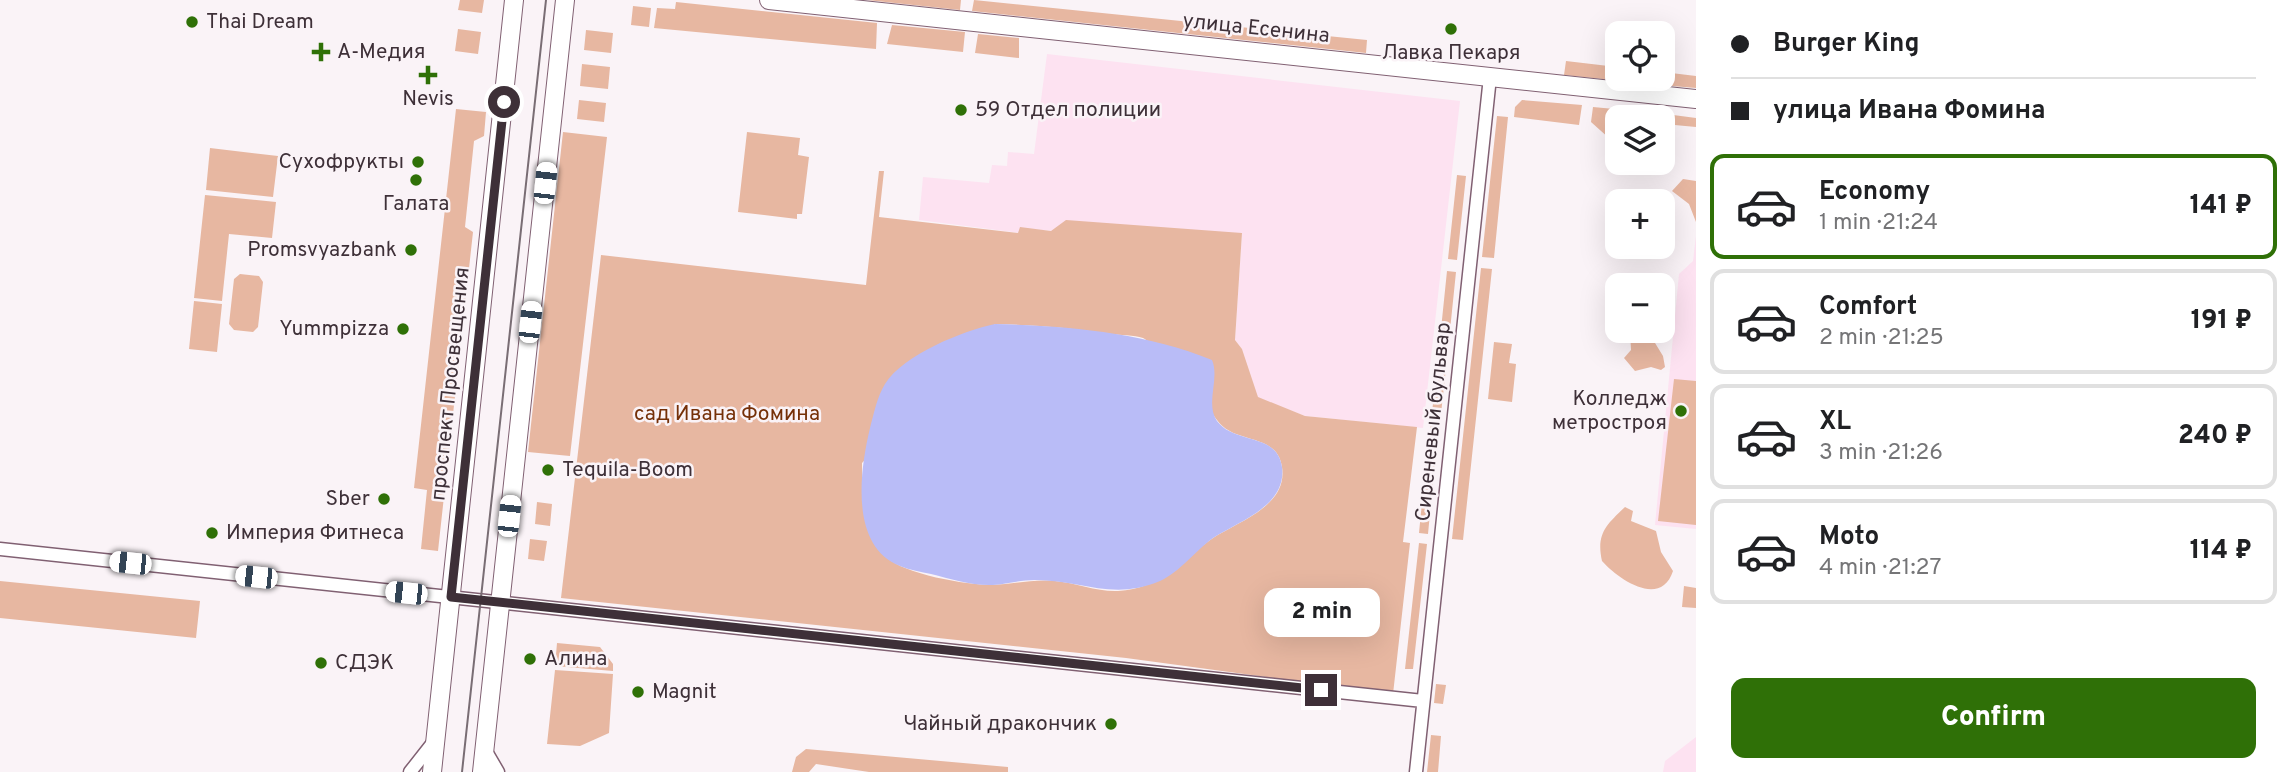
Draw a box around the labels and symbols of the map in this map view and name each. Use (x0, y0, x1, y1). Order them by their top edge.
street label: улица Есенина (1181, 8, 1331, 50)
place label: Thai Dream (206, 9, 314, 36)
marker: Thai Dream (184, 14, 200, 30)
marker: Лавка Пекаря (1443, 21, 1459, 37)
place label: А-Медия (337, 39, 425, 66)
place label: Лавка Пекаря (1381, 40, 1521, 67)
marker: А-Медия (311, 42, 331, 62)
marker: Nevis (420, 67, 436, 83)
place label: Nevis (402, 86, 454, 113)
route start (488, 86, 520, 118)
place label: 59 Отдел полиции (975, 97, 1161, 124)
marker: 59 Отдел полиции (953, 102, 969, 118)
place label: Сухофрукты (278, 149, 404, 176)
marker: Сухофрукты (410, 154, 426, 170)
car (533, 161, 558, 205)
marker: Галата (408, 172, 424, 188)
place label: Галата (383, 191, 449, 218)
place label: Promsvyazbank (247, 237, 397, 264)
marker: Promsvyazbank (403, 242, 419, 258)
street label: проспект Просвещения (425, 266, 477, 502)
car (518, 300, 543, 344)
place label: Yummpizza (279, 316, 389, 343)
marker: Yummpizza (395, 321, 411, 337)
street label: Сиреневый бульвар (1410, 321, 1458, 523)
place label: Колледж метростроя (1552, 386, 1667, 437)
park label: сад Ивана Фомина (634, 401, 820, 428)
marker: Колледж метростроя (1673, 403, 1689, 419)
place label: Tequila-Boom (562, 457, 693, 484)
marker: Tequila-Boom (540, 462, 556, 478)
place label: Sber (326, 486, 370, 513)
marker: Sber (376, 491, 392, 507)
car (497, 494, 522, 538)
place label: Империя Фитнеса (226, 520, 404, 547)
marker: Империя Фитнеса (204, 525, 220, 541)
car (109, 550, 152, 576)
car (235, 564, 278, 590)
car (385, 580, 428, 606)
callout: 2 min (1263, 588, 1379, 638)
place label: Алина (544, 646, 607, 673)
place label: СДЭК (335, 650, 394, 677)
marker: Алина (522, 651, 538, 667)
marker: СДЭК (313, 655, 329, 671)
route end (1305, 674, 1337, 706)
place label: Magnit (652, 679, 717, 706)
marker: Magnit (630, 684, 646, 700)
place label: Чайный дракончик (903, 711, 1097, 738)
marker: Чайный дракончик (1103, 716, 1119, 732)

